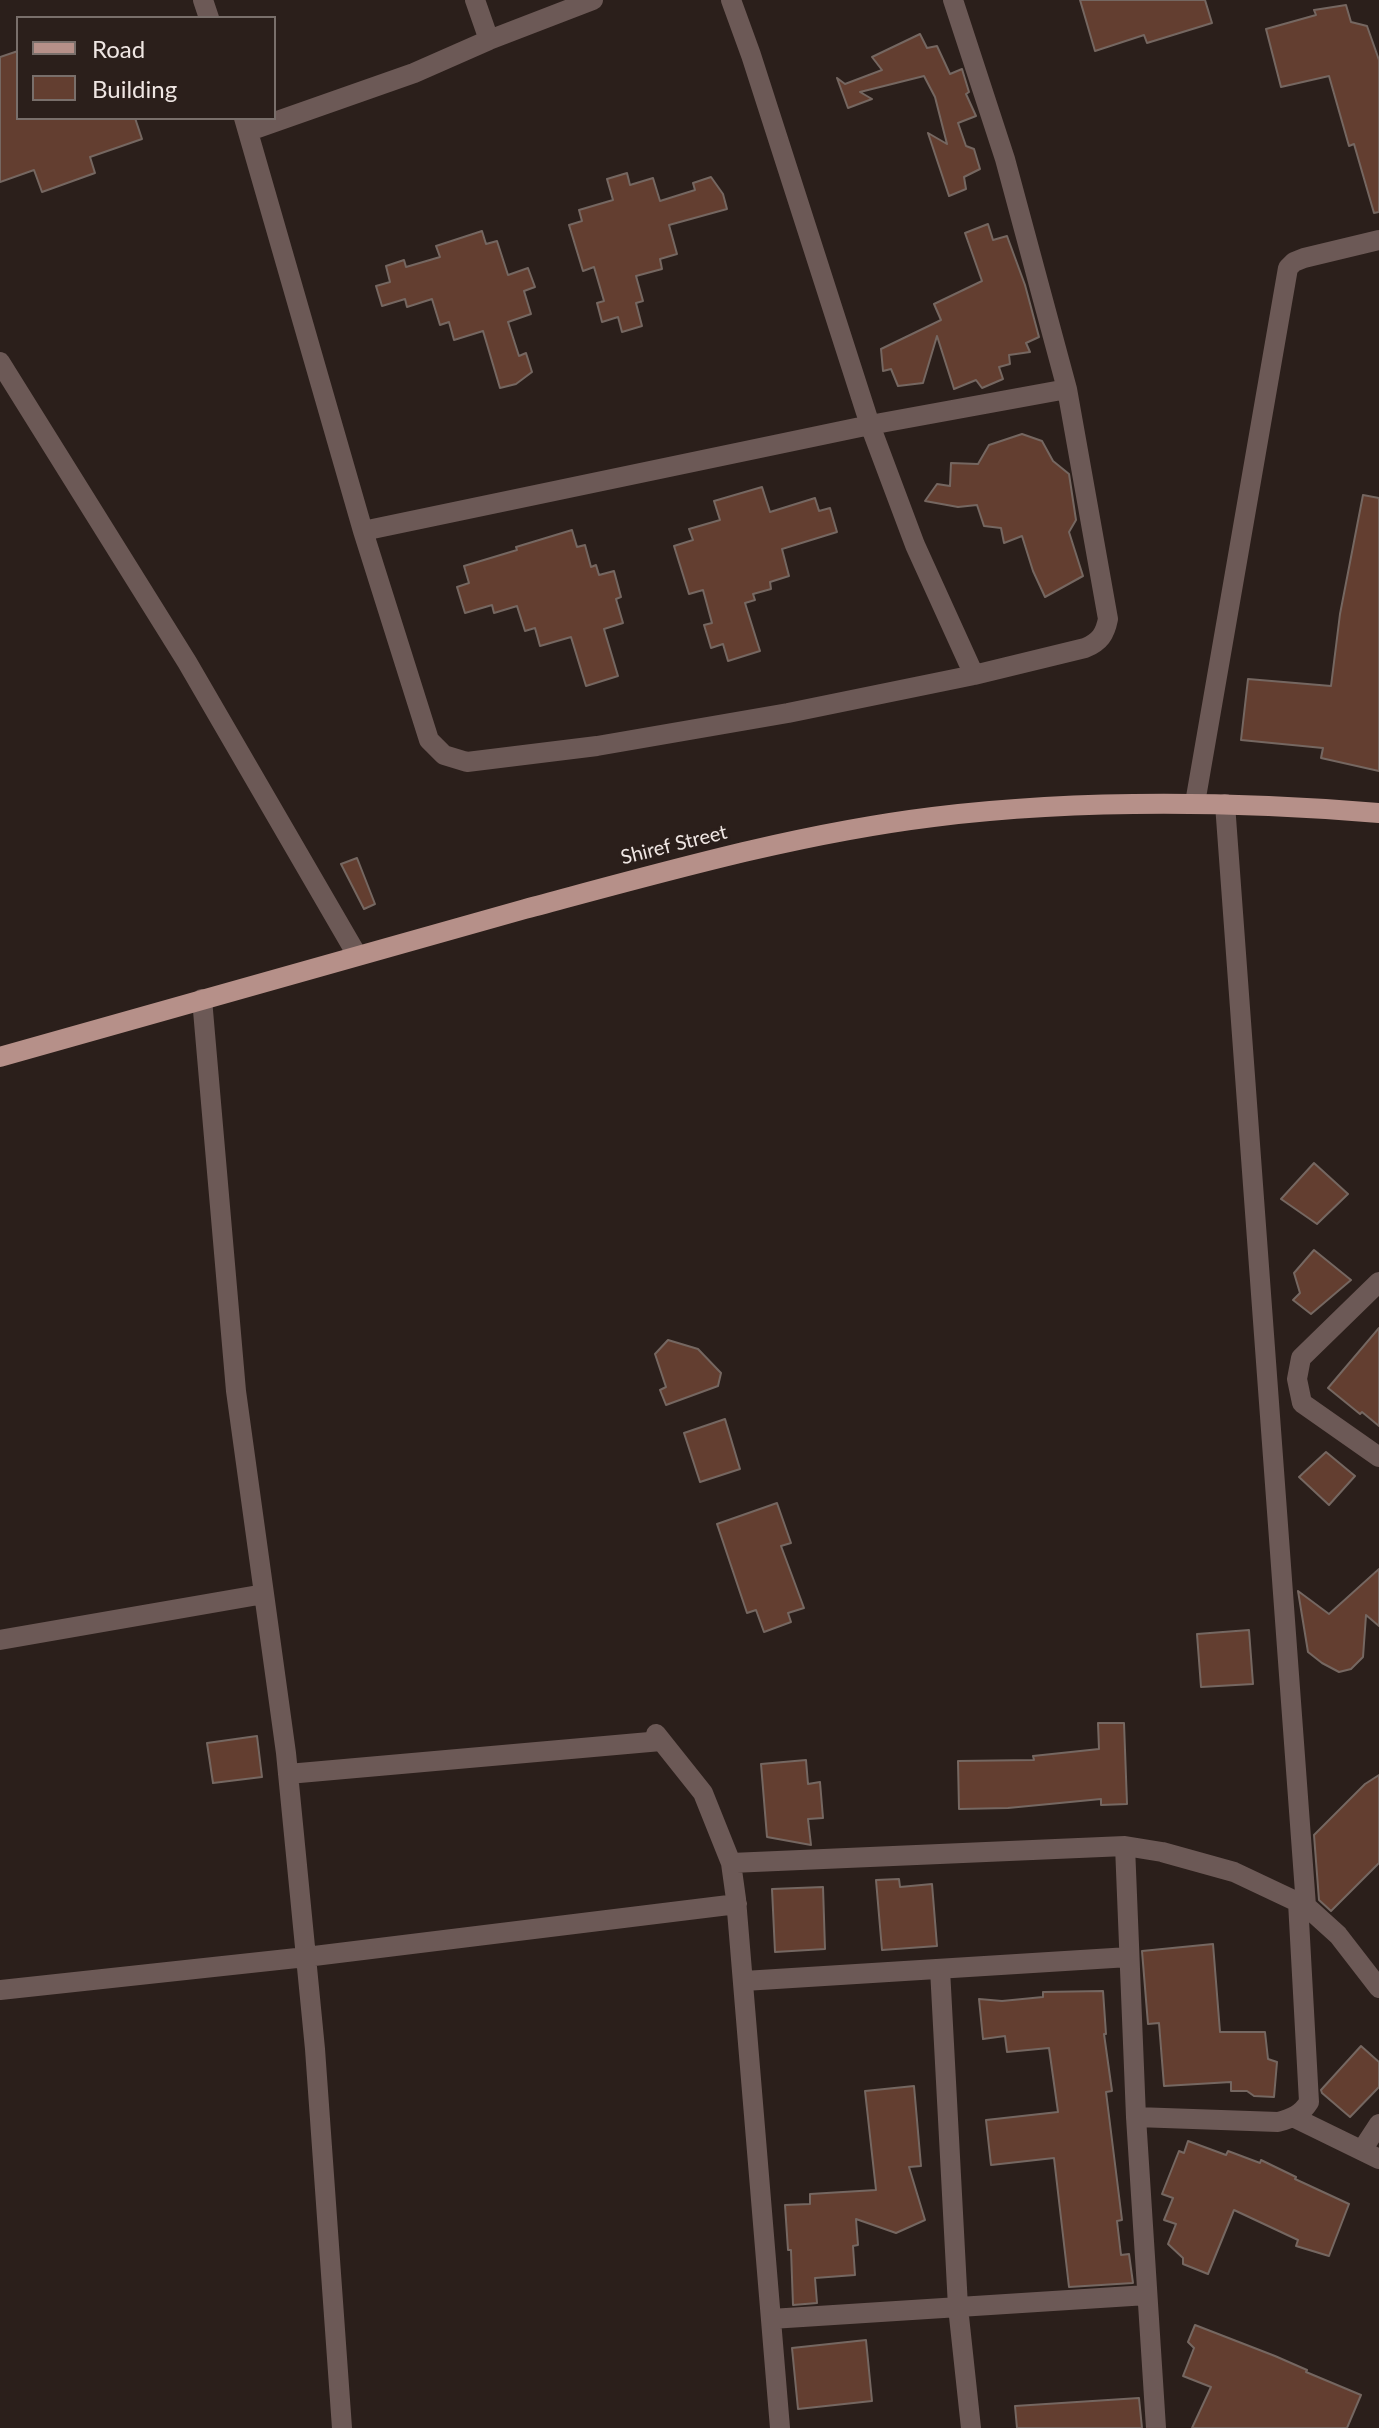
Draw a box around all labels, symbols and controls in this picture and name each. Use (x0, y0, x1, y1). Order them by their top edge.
legend (16, 16, 276, 120)
text: Road (92, 34, 145, 63)
text: Building (92, 74, 177, 103)
street label: Shiref Street (618, 820, 730, 870)

